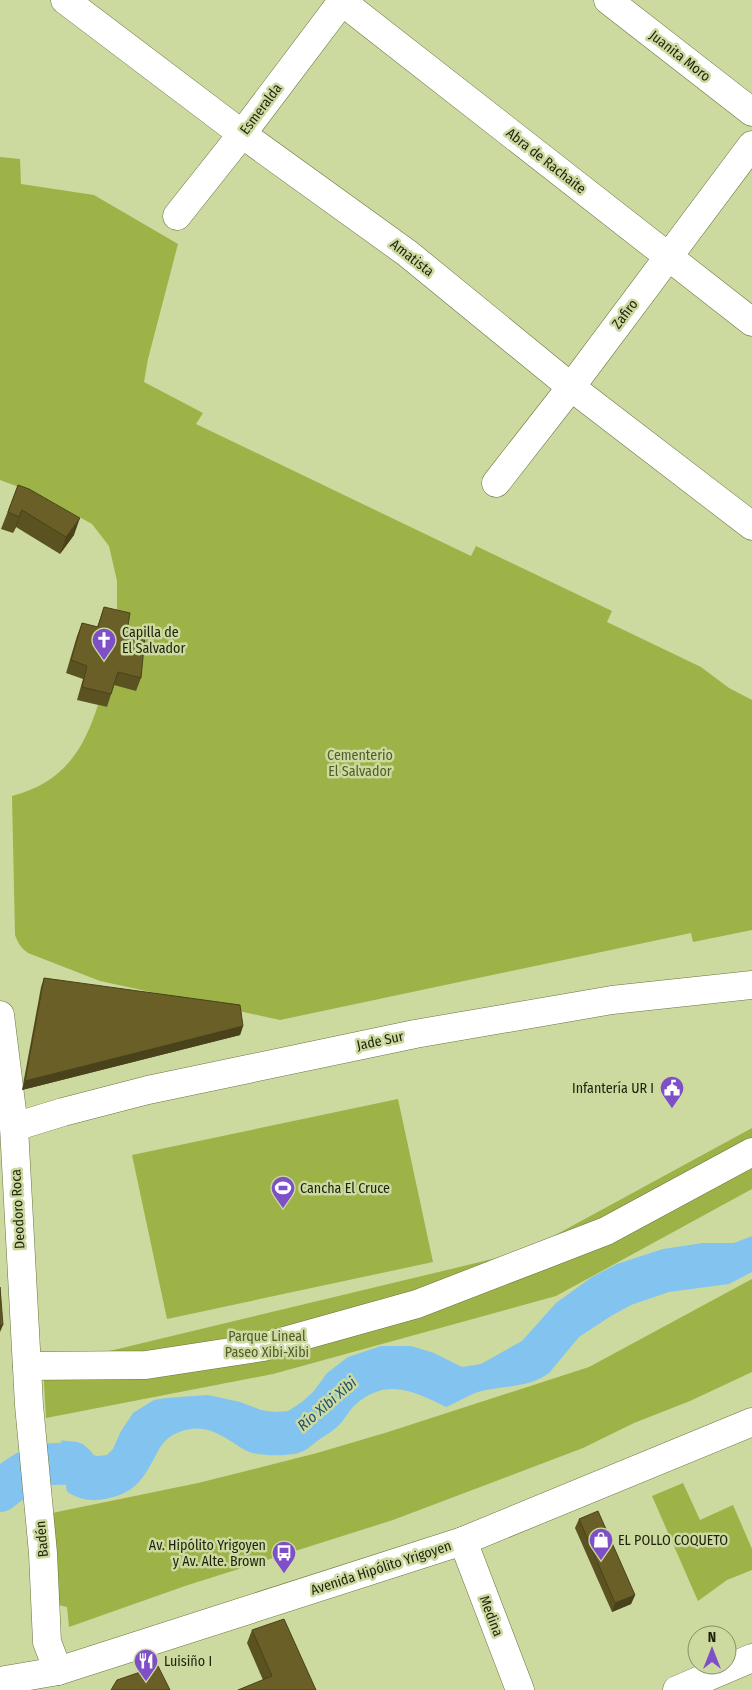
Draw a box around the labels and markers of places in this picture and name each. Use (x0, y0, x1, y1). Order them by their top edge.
place label: Capilla de El Salvador (122, 624, 185, 657)
church icon: Capilla de El Salvador (91, 627, 117, 661)
public building icon: Infantería UR I (659, 1075, 685, 1109)
place label: Infantería UR I (572, 1080, 654, 1097)
sports icon: Cancha El Cruce (270, 1175, 296, 1209)
place label: Cancha El Cruce (300, 1180, 390, 1197)
shop icon: EL POLLO COQUETO (588, 1527, 614, 1561)
place label: EL POLLO COQUETO (618, 1532, 728, 1549)
place label: Av. Hipólito Yrigoyen y Av. Alte. Brown (149, 1537, 266, 1570)
bus stop icon: Av. Hipólito Yrigoyen y Av. Alte. Brown (271, 1540, 297, 1574)
restaurant icon: Luisiño I (133, 1648, 159, 1682)
place label: Luisiño I (164, 1653, 212, 1670)

